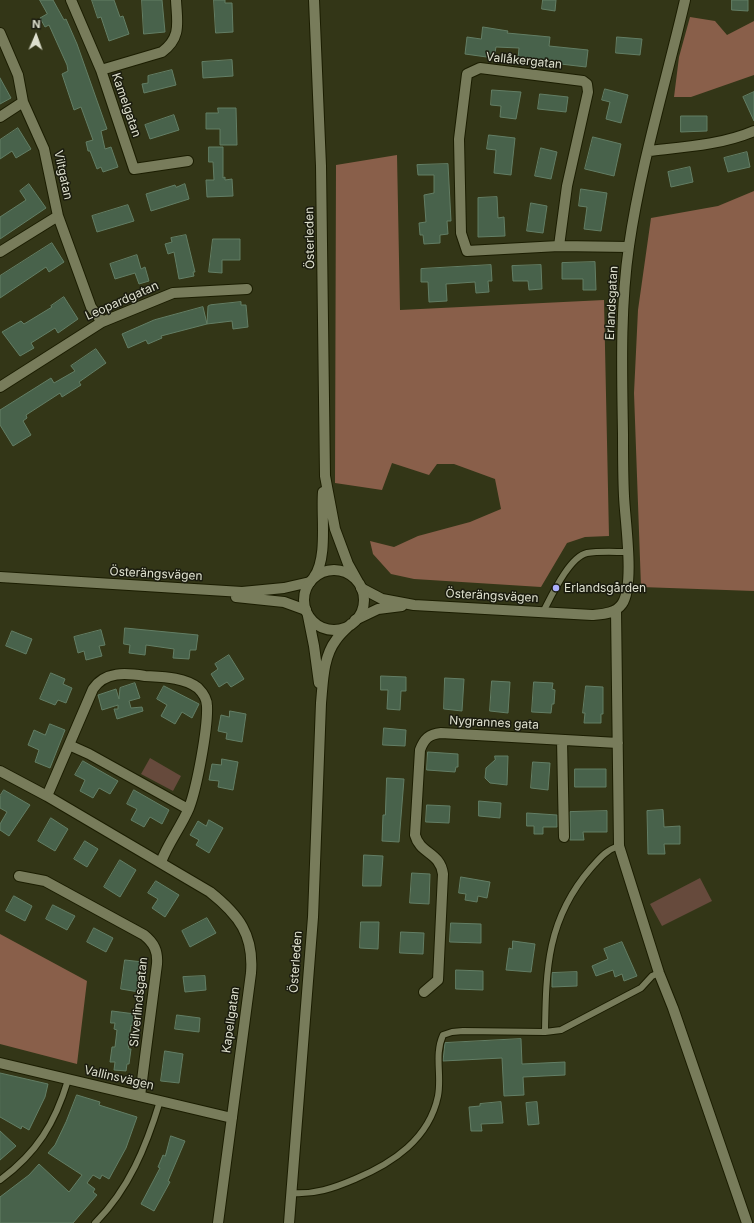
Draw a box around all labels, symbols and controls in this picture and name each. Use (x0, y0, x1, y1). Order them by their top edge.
north arrow (16, 16, 56, 56)
text: N (32, 17, 41, 31)
street label: Vallåkergatan (485, 50, 563, 72)
street label: Kamelgatan (108, 71, 144, 139)
street label: Viltgatan (51, 149, 75, 201)
street label: Österleden (302, 207, 318, 269)
street label: Erlandsgatan (603, 266, 621, 340)
street label: Leopardgatan (83, 278, 161, 324)
street label: Österängsvägen (109, 564, 203, 584)
place label: Erlandsgården (564, 581, 646, 595)
marker: Erlandsgården (551, 583, 561, 593)
street label: Österängsvägen (445, 586, 539, 606)
street label: Nygrannes gata (449, 713, 539, 733)
street label: Österleden (287, 930, 305, 994)
street label: Silverlindsgatan (127, 956, 151, 1048)
street label: Kapellgatan (219, 986, 243, 1054)
street label: Vallinsvägen (83, 1063, 155, 1093)

